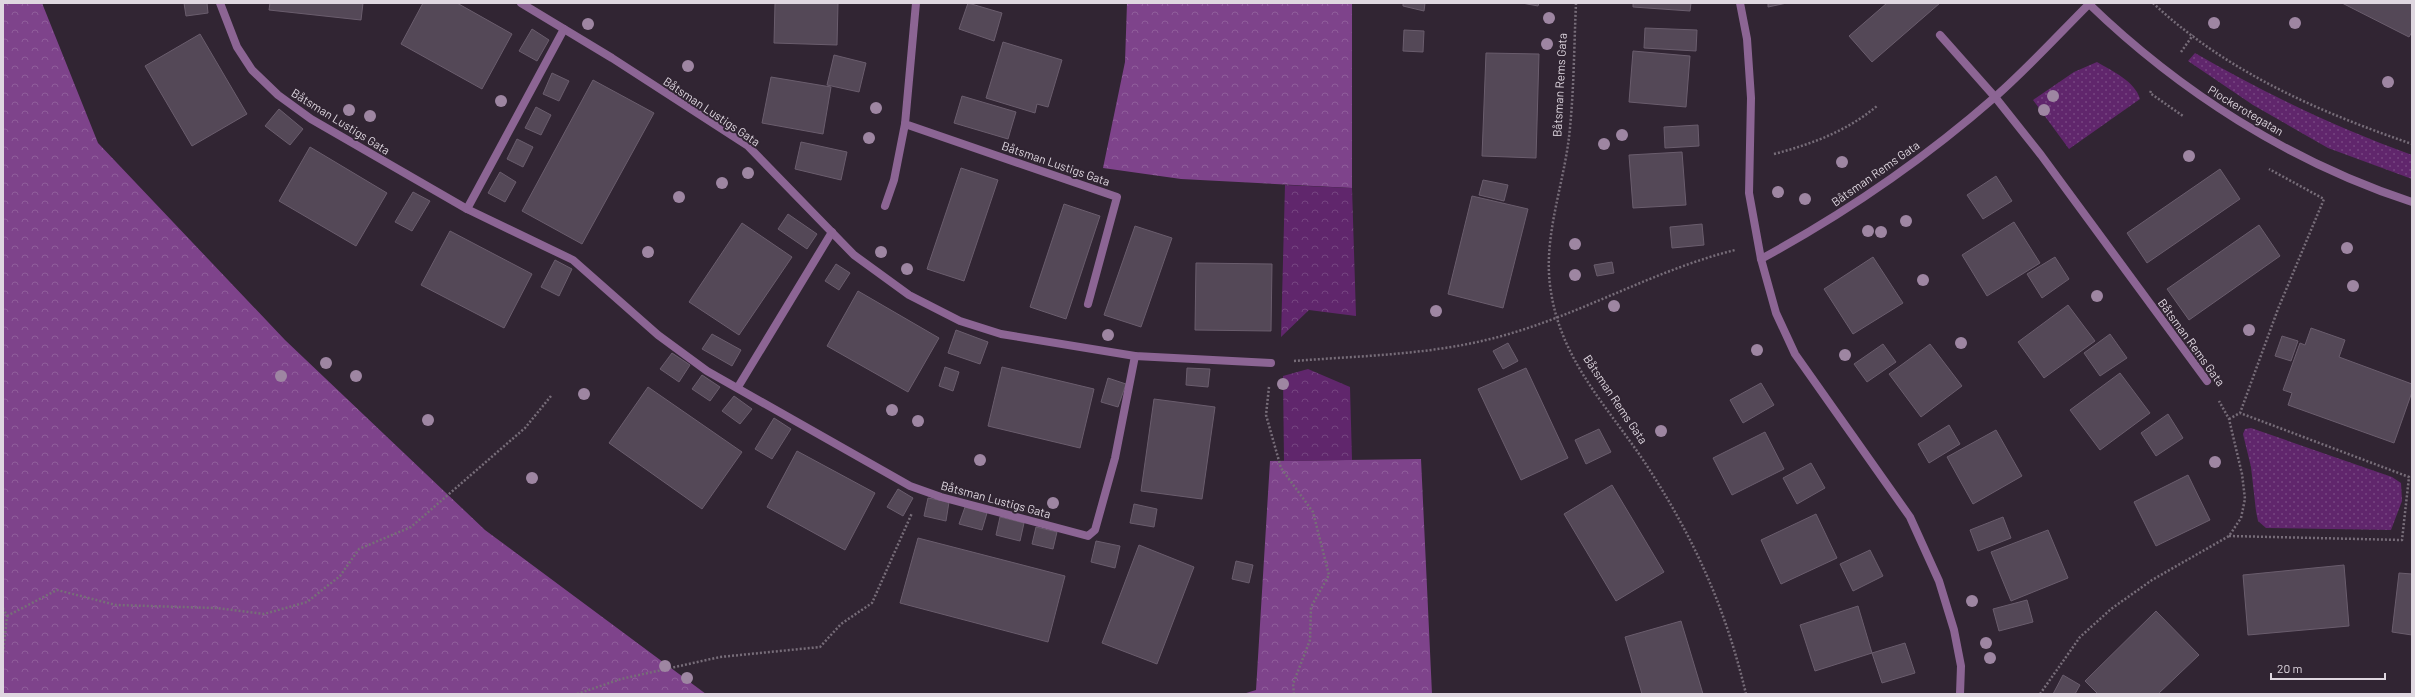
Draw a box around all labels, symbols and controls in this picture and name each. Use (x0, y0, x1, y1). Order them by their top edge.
street label: Båtsman Rems Gata (1549, 33, 1569, 137)
street label: Båtsman Lustigs Gata (661, 73, 763, 149)
street label: Plockerotegatan (2206, 82, 2286, 138)
street label: Båtsman Lustigs Gata (289, 85, 393, 157)
street label: Båtsman Rems Gata (1828, 137, 1922, 209)
street label: Båtsman Lustigs Gata (1000, 138, 1112, 188)
street label: Båtsman Rems Gata (2156, 296, 2228, 388)
street label: Båtsman Rems Gata (1581, 352, 1651, 446)
street label: Båtsman Lustigs Gata (939, 478, 1053, 520)
scale bar (2271, 655, 2385, 681)
text: 20 m (2277, 661, 2303, 675)

